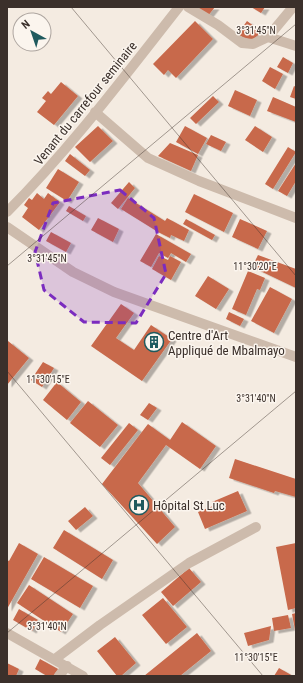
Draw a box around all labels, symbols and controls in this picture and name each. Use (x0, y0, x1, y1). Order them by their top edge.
north arrow (12, 12, 52, 52)
text: N (19, 17, 33, 32)
text: 3°31'45"N (236, 25, 276, 36)
street label: Venant du carrefour seminaire (31, 38, 140, 168)
text: 3°31'45"N (27, 253, 67, 264)
text: 11°30'20"E (233, 261, 277, 272)
place label: Centre d'Art Appliqué de Mbalmayo (168, 328, 285, 358)
building icon: Centre d'Art Appliqué de Mbalmayo (143, 331, 165, 353)
text: 11°30'15"E (26, 374, 70, 385)
text: 3°31'40"N (236, 393, 276, 404)
hospital icon: Hôpital St Luc (128, 494, 150, 516)
place label: Hôpital St Luc (153, 498, 225, 513)
text: 3°31'40"N (27, 621, 67, 632)
text: 11°30'15"E (234, 652, 278, 663)

